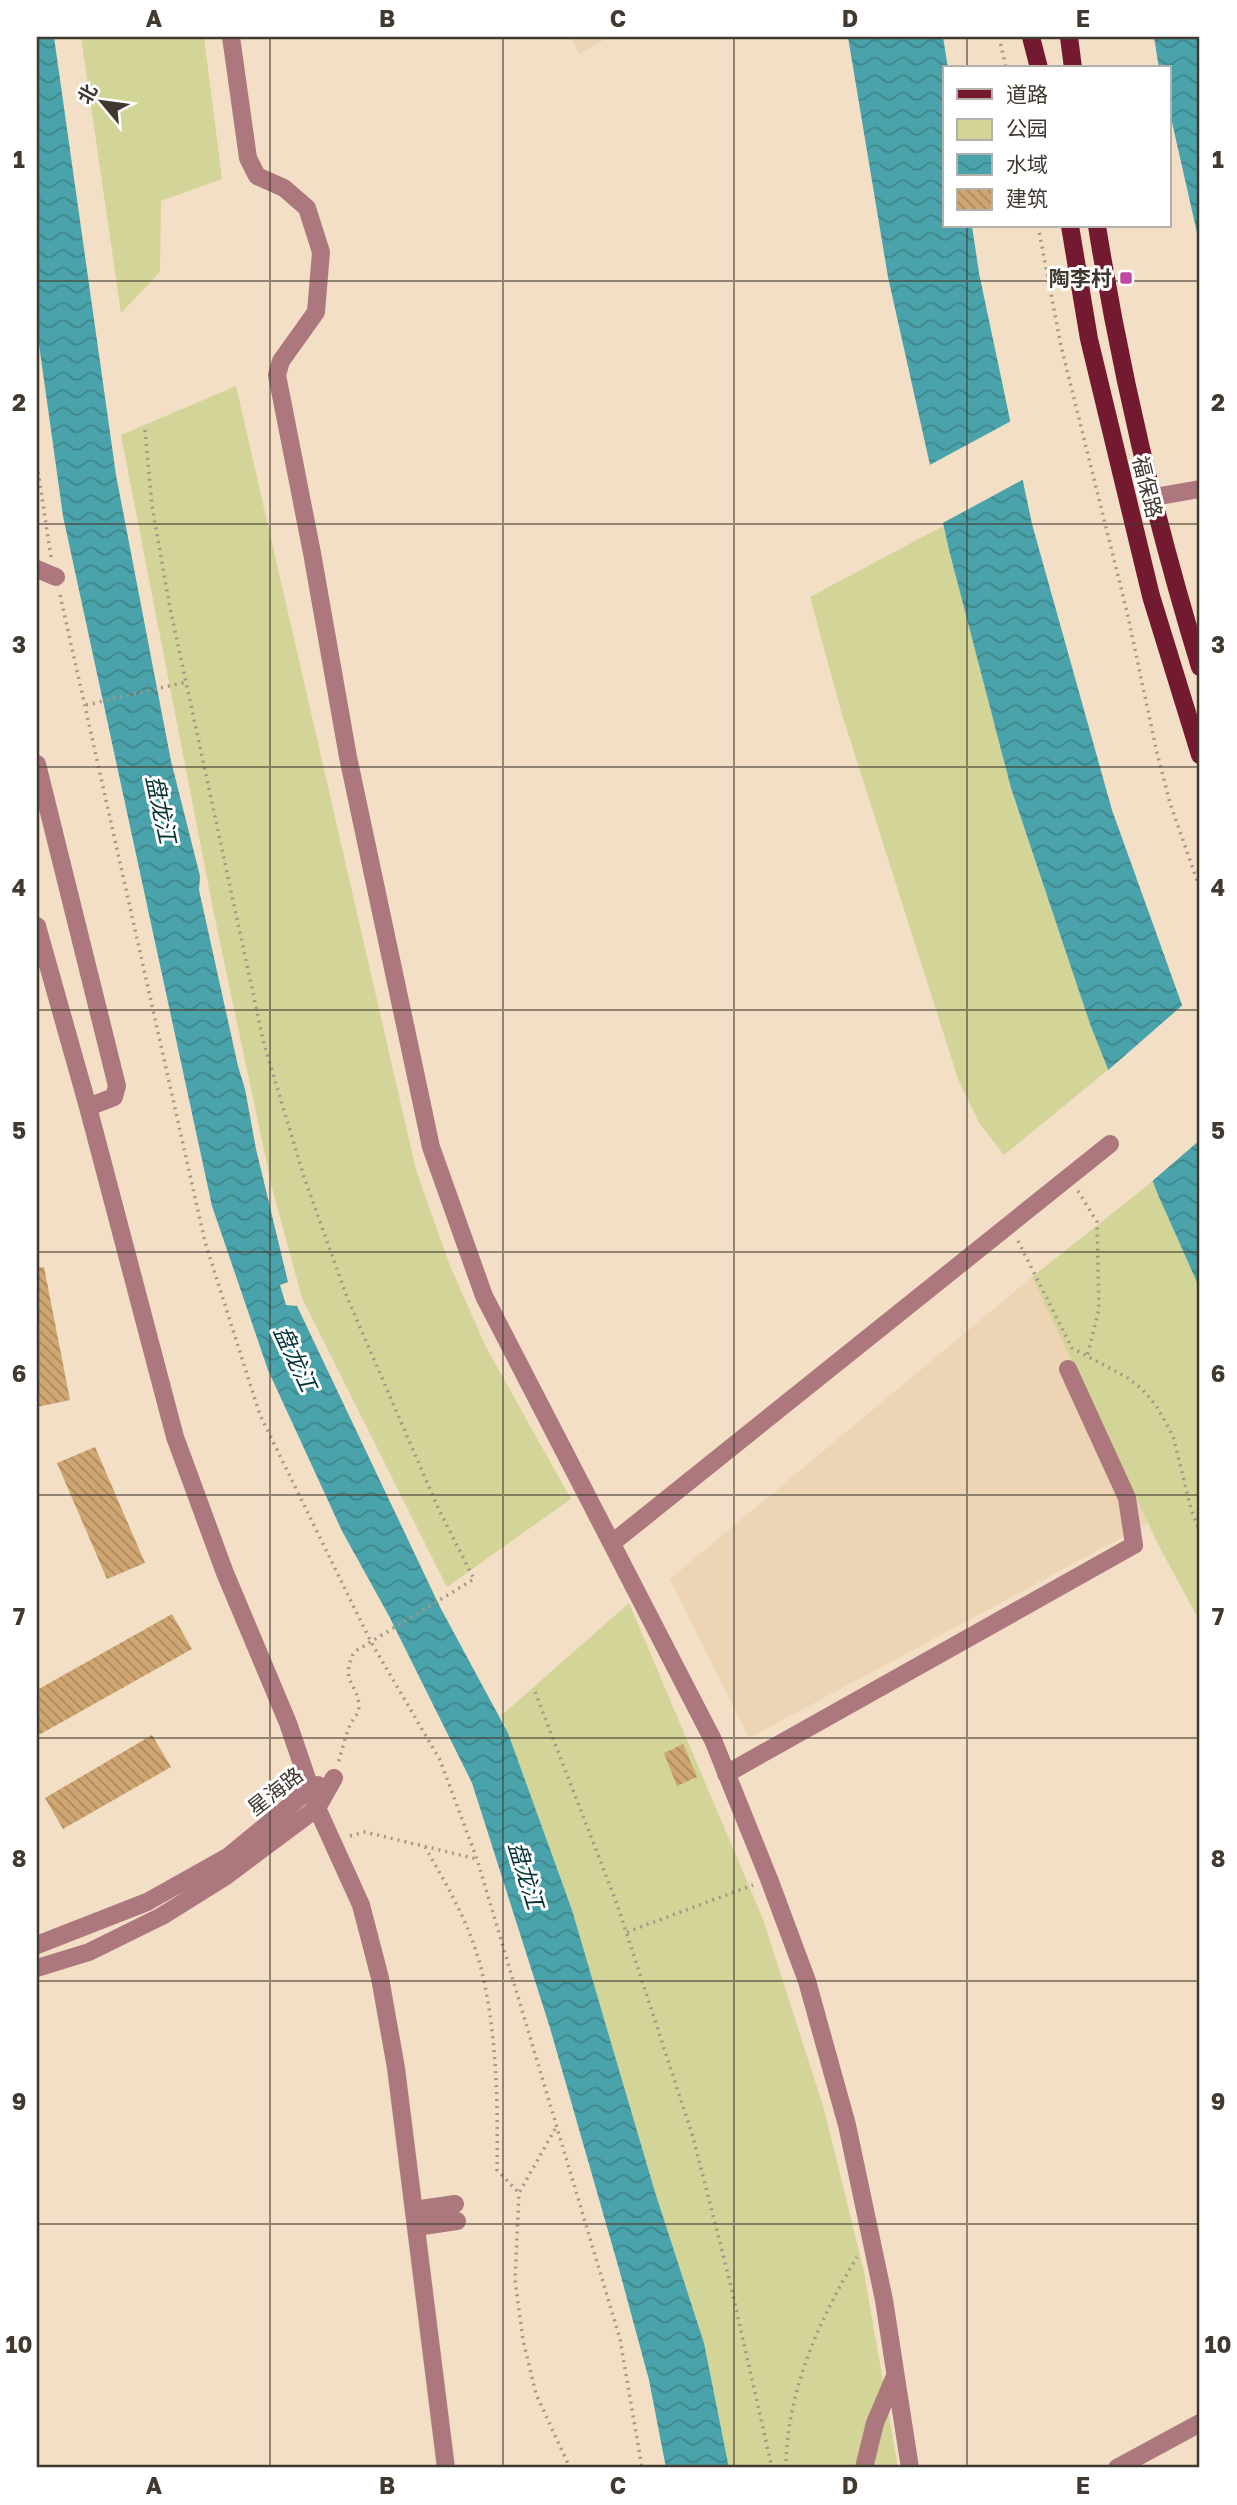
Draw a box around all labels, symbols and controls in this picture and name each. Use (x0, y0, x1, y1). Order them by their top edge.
text: A (146, 4, 163, 32)
text: B (379, 4, 395, 32)
text: C (610, 4, 626, 32)
text: D (842, 4, 858, 32)
text: E (1076, 4, 1090, 32)
north arrow (66, 66, 136, 136)
legend (943, 66, 1170, 228)
text: 北 (72, 80, 101, 107)
text: 道路 (1006, 81, 1048, 107)
text: 公园 (1006, 115, 1048, 141)
text: 1 (13, 145, 25, 173)
text: 1 (1212, 145, 1224, 173)
text: 水域 (1006, 151, 1048, 177)
text: 建筑 (1006, 185, 1048, 211)
place label: 陶李村 (1049, 265, 1112, 291)
marker: 陶李村 (1118, 270, 1134, 286)
text: 2 (12, 388, 26, 416)
text: 2 (1211, 388, 1225, 416)
street label: 福保路 (1128, 453, 1168, 521)
text: 3 (12, 630, 26, 658)
text: 3 (1211, 630, 1225, 658)
water label: 盘龙江 (141, 772, 183, 849)
text: 4 (12, 873, 26, 901)
text: 4 (1211, 873, 1225, 901)
text: 5 (12, 1116, 26, 1144)
text: 5 (1211, 1116, 1225, 1144)
water label: 盘龙江 (269, 1321, 325, 1398)
text: 6 (12, 1359, 26, 1387)
text: 6 (1211, 1359, 1225, 1387)
text: 7 (13, 1602, 25, 1630)
text: 7 (1212, 1602, 1224, 1630)
street label: 星海路 (242, 1761, 308, 1821)
water label: 盘龙江 (504, 1838, 551, 1915)
text: 8 (12, 1844, 26, 1872)
text: 8 (1211, 1844, 1225, 1872)
text: 9 (12, 2087, 26, 2115)
text: 9 (1211, 2087, 1225, 2115)
text: 10 (6, 2330, 32, 2358)
text: 10 (1205, 2330, 1231, 2358)
text: A (146, 2471, 163, 2499)
text: B (379, 2471, 395, 2499)
text: C (610, 2471, 626, 2499)
text: D (842, 2471, 858, 2499)
text: E (1076, 2471, 1090, 2499)

